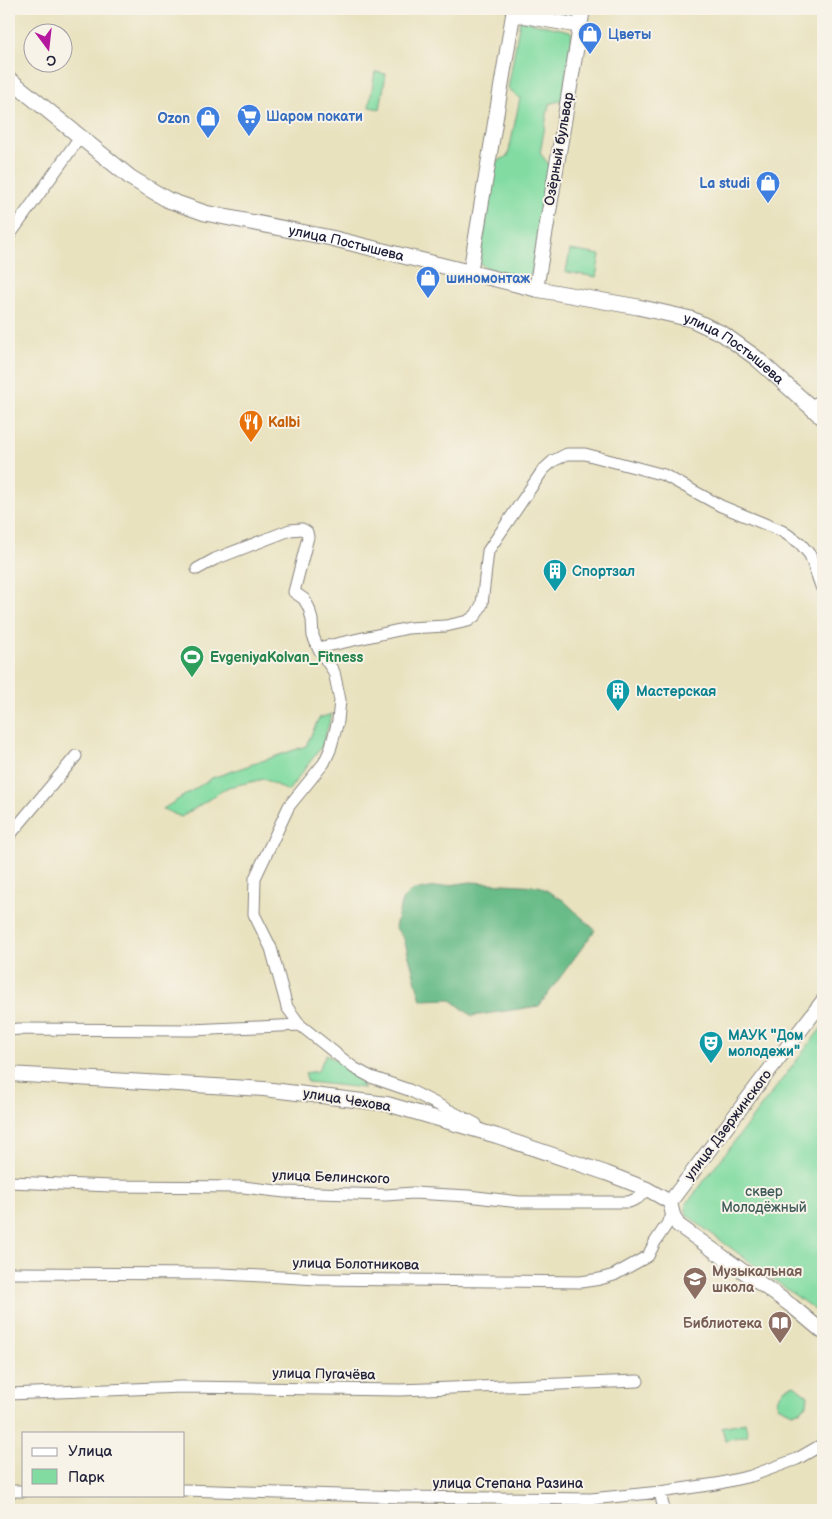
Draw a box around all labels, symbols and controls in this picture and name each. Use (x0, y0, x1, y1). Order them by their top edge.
shop icon: Цветы (577, 21, 603, 55)
north arrow (22, 22, 72, 72)
place label: Цветы (608, 26, 651, 43)
text: С (44, 51, 58, 70)
street label: Озёрный бульвар (541, 91, 577, 207)
supermarket icon: Шаром покати (236, 103, 262, 137)
shop icon: Ozon (195, 105, 221, 139)
place label: Шаром покати (266, 108, 363, 125)
place label: Ozon (157, 110, 190, 127)
shop icon: La studi (755, 170, 781, 204)
place label: La studi (699, 175, 750, 192)
street label: улица Постышева (287, 221, 407, 265)
shop icon: шиномонтаж (415, 265, 441, 299)
place label: шиномонтаж (446, 270, 530, 287)
street label: улица Постышева (682, 309, 788, 388)
restaurant icon: Kalbi (238, 409, 264, 443)
place label: Kalbi (268, 414, 300, 431)
building icon: Спортзал (542, 558, 568, 592)
place label: Спортзал (572, 563, 635, 580)
sports icon: EvgeniyaKolvan_Fitness (179, 644, 205, 678)
place label: EvgeniyaKolvan_Fitness (210, 649, 363, 666)
building icon: Мастерская (605, 678, 631, 712)
place label: Мастерская (636, 683, 716, 700)
place label: МАУК "Дом молодежи" (728, 1027, 803, 1060)
theatre icon: МАУК "Дом молодежи" (698, 1030, 724, 1064)
street label: улица Дзержинского (681, 1066, 775, 1184)
street label: улица Чехова (302, 1085, 393, 1115)
street label: улица Белинского (272, 1166, 390, 1188)
park label: сквер Молодёжный (721, 1183, 807, 1216)
street label: улица Болотникова (292, 1254, 420, 1274)
place label: Музыкальная школа (712, 1263, 802, 1296)
school or university icon: Музыкальная школа (682, 1266, 708, 1300)
library icon: Библиотека (767, 1310, 793, 1344)
place label: Библиотека (683, 1315, 763, 1332)
street label: улица Пугачёва (272, 1365, 377, 1383)
legend (22, 1432, 185, 1496)
text: Улица (68, 1442, 113, 1461)
text: Парк (68, 1468, 105, 1487)
street label: улица Степана Разина (433, 1475, 584, 1492)

